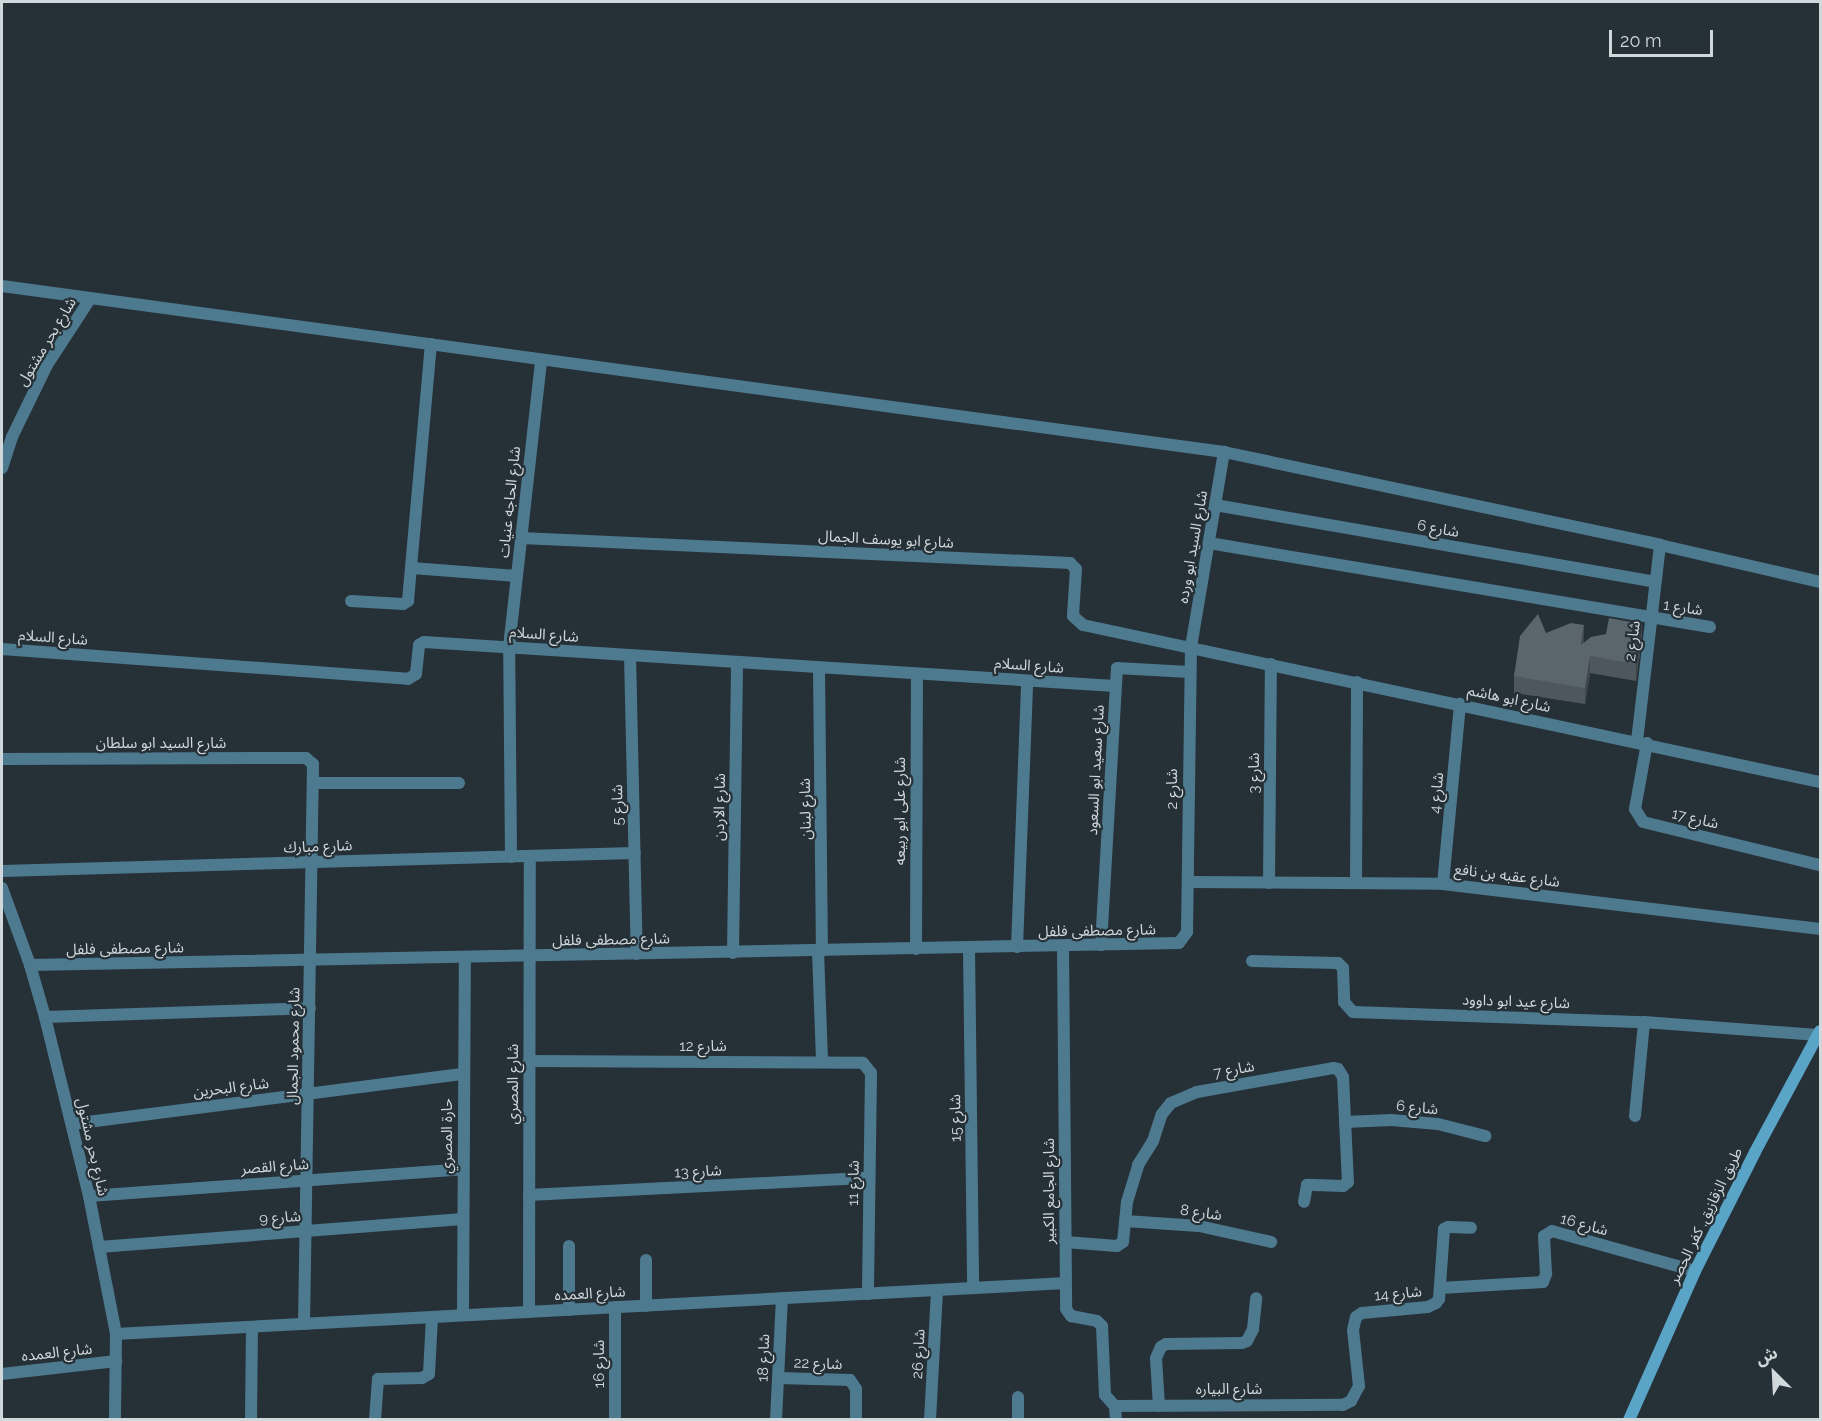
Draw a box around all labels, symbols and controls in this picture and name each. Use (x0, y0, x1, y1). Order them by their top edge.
scale bar (1612, 18, 1716, 56)
text: 20 m (1620, 30, 1662, 51)
street label: شارع بحر مشتول (13, 294, 81, 390)
street label: شارع الحاجه عنيات (495, 445, 525, 559)
street label: شارع السيد ابو ورده (1174, 489, 1212, 605)
street label: شارع 6 (1416, 516, 1460, 542)
street label: شارع ابو يوسف الجمال (818, 527, 954, 553)
street label: شارع 1 (1662, 596, 1704, 620)
street label: شارع 2 (1622, 620, 1644, 662)
street label: شارع السلام (509, 624, 579, 646)
street label: شارع السلام (18, 627, 88, 649)
street label: شارع السلام (994, 655, 1064, 677)
street label: شارع ابو هاشم (1466, 681, 1552, 717)
street label: شارع سعيد ابو السعود (1084, 704, 1108, 836)
street label: شارع السيد ابو سلطان (96, 735, 226, 753)
street label: شارع 3 (1246, 752, 1264, 794)
street label: شارع على ابو ربيعه (892, 757, 910, 865)
street label: شارع 2 (1164, 769, 1182, 809)
street label: شارع 4 (1426, 772, 1448, 814)
street label: شارع الاردن (710, 773, 730, 841)
street label: شارع لبنان (796, 778, 816, 840)
street label: شارع 5 (609, 784, 627, 826)
street label: شارع 17 (1670, 805, 1720, 833)
street label: شارع مبارك (283, 837, 353, 857)
street label: شارع عقبه بن نافع (1453, 861, 1561, 891)
street label: شارع مصطفى فلفل (1038, 921, 1156, 941)
street label: شارع مصطفى فلفل (552, 930, 670, 950)
street label: شارع مصطفى فلفل (66, 939, 184, 959)
street label: شارع محمود الجمال (284, 987, 304, 1105)
street label: شارع عيد ابو داوود (1462, 991, 1570, 1013)
street label: شارع 12 (679, 1038, 727, 1056)
street label: شارع المصري (505, 1044, 523, 1124)
street label: شارع 7 (1212, 1058, 1256, 1082)
street label: شارع البحرين (192, 1074, 270, 1102)
street label: شارع 15 (947, 1094, 965, 1142)
street label: شارع بحر مشتول (72, 1096, 112, 1198)
street label: شارع 6 (1395, 1097, 1439, 1119)
street label: حارة المصري (439, 1098, 457, 1174)
street label: شارع الجامع الكبير (1041, 1138, 1059, 1244)
street label: طريق الزقازيق, كفر الحصر (1665, 1145, 1747, 1287)
street label: شارع القصر (240, 1156, 310, 1178)
street label: شارع 11 (845, 1160, 863, 1206)
street label: شارع 13 (674, 1162, 722, 1182)
street label: شارع 8 (1179, 1201, 1223, 1225)
street label: شارع 9 (258, 1208, 302, 1228)
street label: شارع 16 (1558, 1210, 1610, 1240)
street label: شارع العمده (554, 1283, 626, 1305)
street label: شارع 14 (1373, 1283, 1423, 1305)
street label: شارع 26 (909, 1329, 929, 1379)
street label: شارع 18 (754, 1334, 774, 1382)
street label: شارع العمده (21, 1340, 93, 1366)
street label: شارع 16 (591, 1340, 609, 1388)
north arrow (1744, 1343, 1804, 1403)
text: ش (1753, 1343, 1780, 1369)
street label: شارع 22 (793, 1354, 843, 1374)
street label: شارع البياره (1196, 1381, 1262, 1399)

